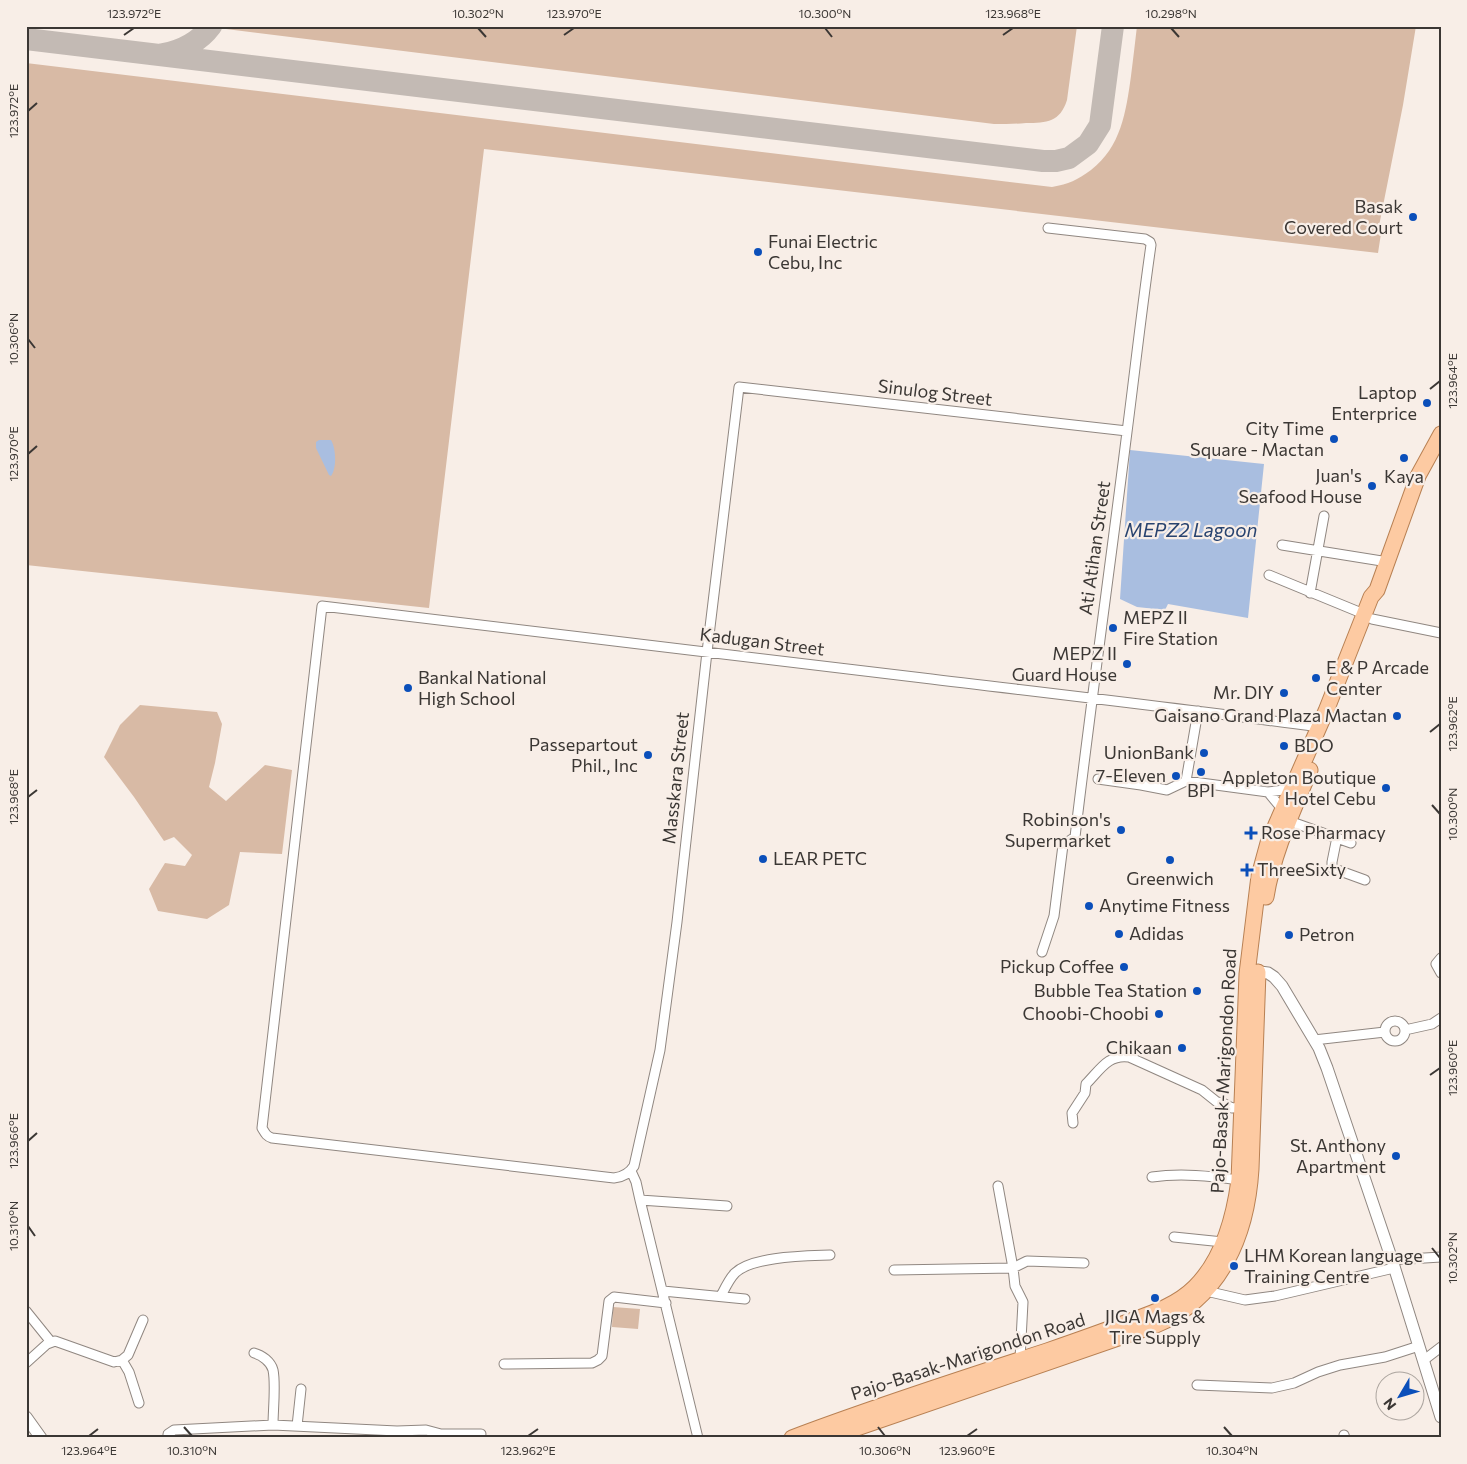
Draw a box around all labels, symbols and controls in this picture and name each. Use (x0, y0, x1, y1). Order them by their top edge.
text: 123.972°E (107, 6, 161, 20)
text: 10.302°N (452, 6, 504, 20)
text: 123.970°E (546, 6, 602, 20)
text: 10.300°N (799, 6, 851, 20)
text: 123.968°E (985, 6, 1041, 20)
text: 10.298°N (1145, 6, 1197, 20)
text: 123.972°E (6, 84, 20, 138)
place label: Basak Covered Court (1284, 195, 1403, 238)
marker: Basak Covered Court (1407, 211, 1419, 223)
place label: Funai Electric Cebu, Inc (768, 230, 878, 273)
marker: Funai Electric Cebu, Inc (752, 246, 764, 258)
text: 10.306°N (6, 313, 20, 365)
text: 123.964°E (1445, 353, 1459, 409)
street label: Sinulog Street (877, 374, 994, 410)
place label: Laptop Enterprice (1331, 381, 1417, 424)
marker: Laptop Enterprice (1421, 397, 1433, 409)
place label: City Time Square - Mactan (1190, 417, 1324, 460)
text: 123.970°E (6, 426, 20, 482)
marker: City Time Square - Mactan (1328, 433, 1340, 445)
marker: Kaya (1398, 452, 1410, 464)
place label: Juan's Seafood House (1239, 464, 1362, 507)
place label: Kaya (1384, 465, 1424, 487)
street label: Ati Atihan Street (1074, 479, 1114, 616)
marker: Juan's Seafood House (1366, 480, 1378, 492)
water label: MEPZ2 Lagoon (1125, 518, 1258, 541)
place label: MEPZ II Fire Station (1123, 606, 1218, 649)
street label: Kadugan Street (698, 622, 826, 660)
marker: MEPZ II Fire Station (1107, 622, 1119, 634)
place label: MEPZ II Guard House (1012, 642, 1117, 685)
place label: E & P Arcade Center (1326, 656, 1429, 699)
marker: MEPZ II Guard House (1121, 658, 1133, 670)
place label: Bankal National High School (418, 666, 547, 709)
marker: E & P Arcade Center (1310, 672, 1322, 684)
place label: Mr. DIY (1213, 681, 1274, 703)
marker: Bankal National High School (402, 682, 414, 694)
marker: Mr. DIY (1278, 687, 1290, 699)
text: 123.962°E (1445, 696, 1459, 752)
place label: Gaisano Grand Plaza Mactan (1154, 704, 1387, 726)
marker: Gaisano Grand Plaza Mactan (1391, 710, 1403, 722)
street label: Masskara Street (657, 711, 693, 845)
place label: Passepartout Phil., Inc (529, 733, 638, 776)
place label: BDO (1294, 734, 1334, 756)
marker: BDO (1278, 740, 1290, 752)
place label: UnionBank (1104, 741, 1194, 763)
marker: UnionBank (1198, 747, 1210, 759)
marker: Passepartout Phil., Inc (642, 749, 654, 761)
place label: 7-Eleven (1096, 764, 1166, 786)
marker: BPI (1195, 766, 1207, 778)
place label: Appleton Boutique Hotel Cebu (1222, 766, 1376, 809)
text: 123.968°E (6, 769, 20, 825)
marker: 7-Eleven (1170, 770, 1182, 782)
place label: BPI (1187, 779, 1215, 801)
marker: Appleton Boutique Hotel Cebu (1380, 782, 1392, 794)
text: 10.300°N (1445, 788, 1459, 840)
place label: Robinson's Supermarket (1005, 808, 1111, 851)
place label: Rose Pharmacy (1261, 821, 1386, 843)
marker: Robinson's Supermarket (1115, 824, 1127, 836)
marker: Rose Pharmacy (1245, 827, 1257, 839)
place label: LEAR PETC (773, 847, 867, 869)
marker: LEAR PETC (757, 853, 769, 865)
marker: Greenwich (1164, 854, 1176, 866)
place label: ThreeSixty (1257, 858, 1346, 880)
marker: ThreeSixty (1241, 864, 1253, 876)
place label: Greenwich (1126, 867, 1214, 889)
place label: Anytime Fitness (1099, 894, 1230, 916)
marker: Anytime Fitness (1083, 900, 1095, 912)
place label: Adidas (1129, 922, 1184, 944)
place label: Petron (1299, 923, 1355, 945)
marker: Adidas (1113, 928, 1125, 940)
marker: Petron (1283, 929, 1295, 941)
street label: Pajo-Basak-Marigondon Road (1206, 948, 1240, 1194)
place label: Pickup Coffee (1000, 955, 1114, 977)
marker: Pickup Coffee (1118, 961, 1130, 973)
place label: Bubble Tea Station (1034, 979, 1187, 1001)
marker: Bubble Tea Station (1191, 985, 1203, 997)
place label: Choobi-Choobi (1023, 1002, 1149, 1024)
marker: Choobi-Choobi (1153, 1008, 1165, 1020)
place label: Chikaan (1106, 1036, 1172, 1058)
text: 123.960°E (1445, 1040, 1459, 1096)
marker: Chikaan (1176, 1042, 1188, 1054)
text: 123.966°E (6, 1113, 20, 1169)
place label: St. Anthony Apartment (1290, 1134, 1386, 1177)
marker: St. Anthony Apartment (1390, 1150, 1402, 1162)
text: 10.310°N (6, 1201, 20, 1251)
text: 10.302°N (1445, 1232, 1459, 1284)
place label: LHM Korean language Training Centre (1244, 1244, 1423, 1287)
marker: LHM Korean language Training Centre (1228, 1260, 1240, 1272)
marker: JIGA Mags & Tire Supply (1149, 1292, 1161, 1304)
place label: JIGA Mags & Tire Supply (1105, 1305, 1205, 1348)
street label: Pajo-Basak-Marigondon Road (848, 1308, 1088, 1404)
north arrow (1374, 1372, 1424, 1422)
text: N (1379, 1395, 1399, 1414)
text: 123.964°E (61, 1443, 117, 1457)
text: 10.310°N (167, 1443, 217, 1457)
text: 123.962°E (500, 1443, 556, 1457)
text: 10.306°N (859, 1443, 911, 1457)
text: 123.960°E (939, 1443, 995, 1457)
text: 10.304°N (1206, 1443, 1258, 1457)

